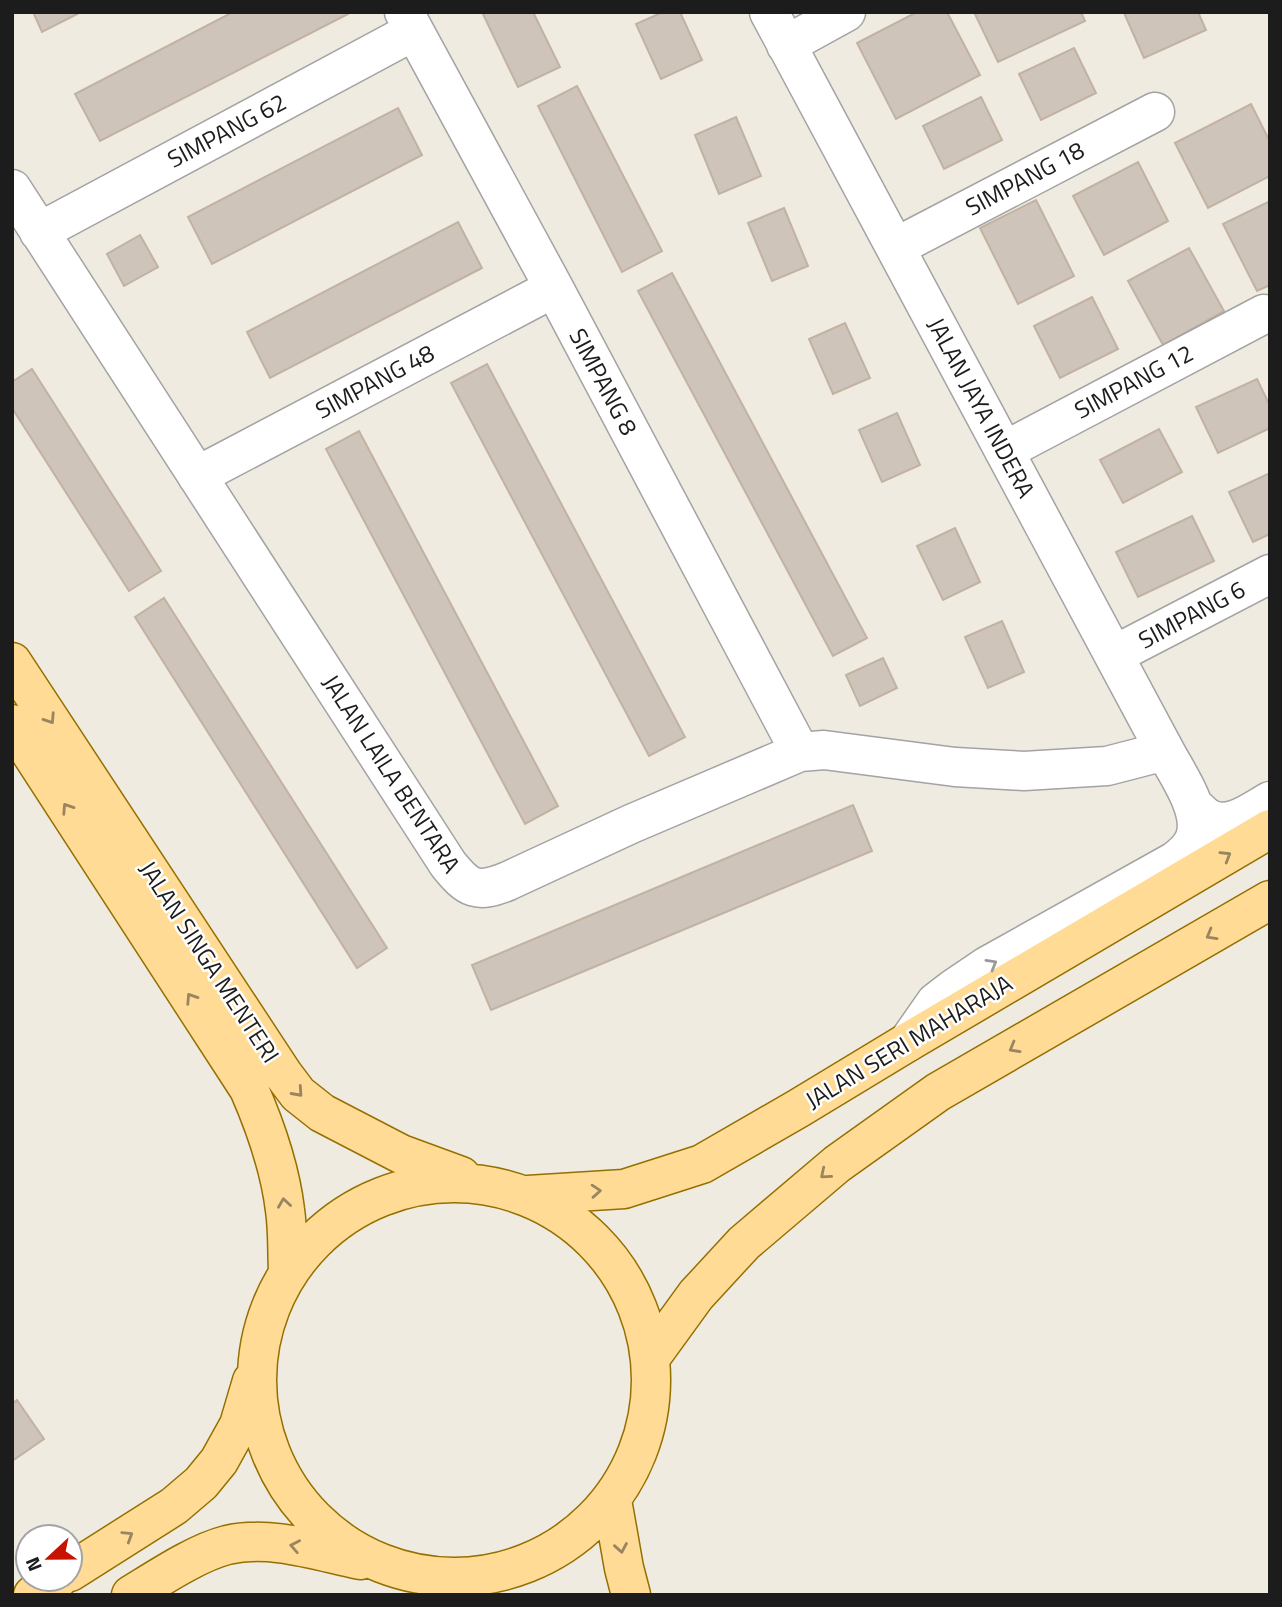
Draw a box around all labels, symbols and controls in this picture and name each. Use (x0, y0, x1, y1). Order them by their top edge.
street label: SIMPANG 62 (161, 84, 292, 177)
street label: SIMPANG 18 (959, 132, 1090, 225)
street label: JALAN JAYA INDERA (919, 311, 1045, 504)
street label: SIMPANG 8 (561, 322, 647, 441)
street label: SIMPANG 48 (309, 335, 440, 428)
street label: SIMPANG 12 (1068, 335, 1199, 428)
street label: SIMPANG 6 (1132, 571, 1251, 657)
street label: JALAN LAILA BENTARA (314, 667, 470, 880)
one-way arrow (41, 711, 54, 724)
one-way arrow (63, 803, 75, 816)
one-way arrow (1218, 852, 1231, 865)
street label: JALAN SINGA MENTERI (131, 853, 289, 1070)
one-way arrow (1206, 926, 1219, 939)
one-way arrow (985, 959, 998, 972)
street label: JALAN SERI MAHARAJA (798, 965, 1019, 1117)
one-way arrow (187, 993, 200, 1006)
one-way arrow (1009, 1040, 1021, 1053)
one-way arrow (289, 1084, 302, 1097)
one-way arrow (820, 1166, 833, 1178)
one-way arrow (591, 1184, 602, 1199)
one-way arrow (277, 1197, 292, 1209)
north arrow (14, 1523, 84, 1593)
one-way arrow (120, 1531, 133, 1544)
one-way arrow (289, 1540, 301, 1555)
one-way arrow (612, 1542, 627, 1554)
text: N (17, 1553, 49, 1576)

